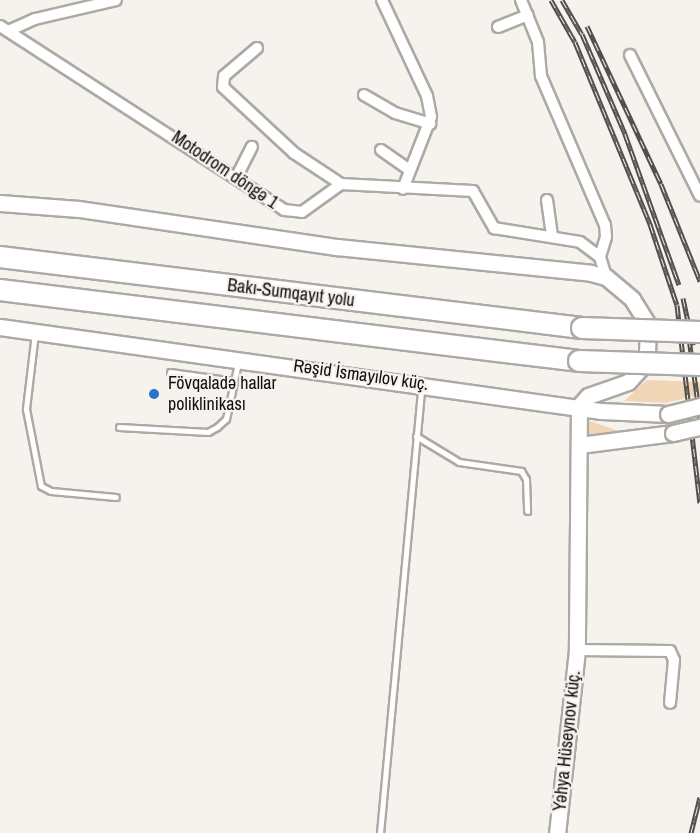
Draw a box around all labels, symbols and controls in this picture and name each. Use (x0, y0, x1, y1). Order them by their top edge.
street label: Motodrom döngə 1 (168, 126, 282, 214)
street label: Bakı-Sumqayıt yolu (226, 274, 356, 312)
street label: Rəşid İsmayılov küç. (292, 355, 430, 395)
place label: Fövqaladə hallar poliklinikası (168, 373, 276, 416)
marker: Fövqaladə hallar poliklinikası (145, 385, 163, 403)
street label: Yəhya Hüseynov küç. (549, 669, 585, 813)

